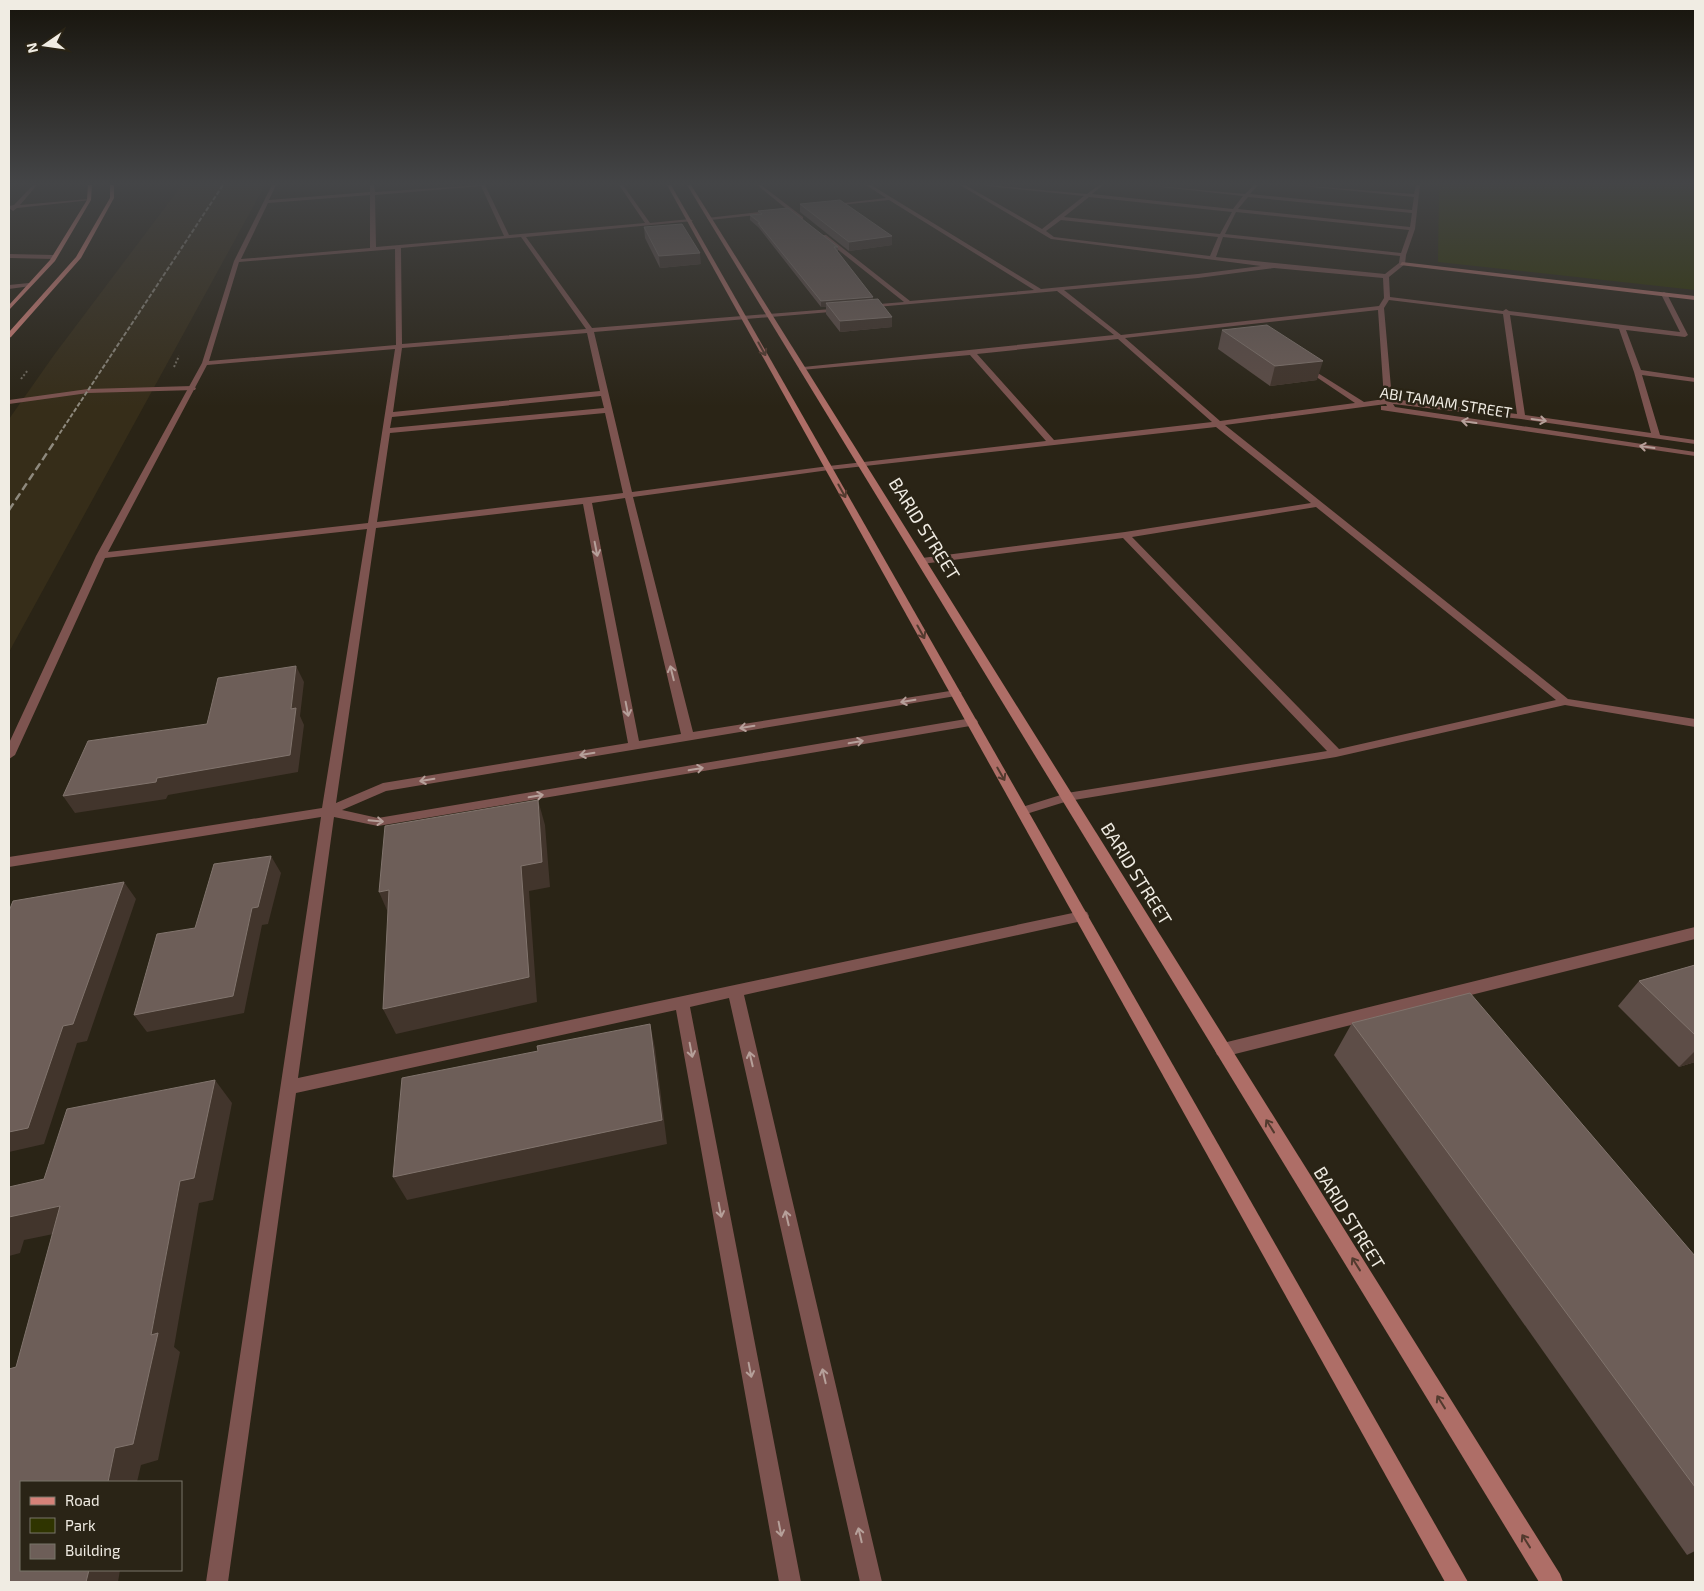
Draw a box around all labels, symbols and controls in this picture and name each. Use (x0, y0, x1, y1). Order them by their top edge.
north arrow (20, 20, 70, 70)
text: N (22, 41, 41, 55)
one-way arrow (758, 341, 767, 356)
street label: ABI TAMAM STREET (1379, 383, 1514, 421)
one-way arrow (1531, 415, 1547, 425)
one-way arrow (1461, 416, 1477, 426)
one-way arrow (1639, 442, 1655, 452)
street label: BARID STREET (885, 473, 965, 584)
one-way arrow (837, 483, 847, 497)
one-way arrow (592, 541, 602, 557)
one-way arrow (917, 625, 927, 639)
one-way arrow (667, 665, 676, 681)
one-way arrow (900, 696, 916, 706)
one-way arrow (623, 700, 632, 716)
one-way arrow (740, 723, 756, 733)
one-way arrow (848, 736, 864, 746)
one-way arrow (579, 749, 595, 759)
one-way arrow (688, 763, 704, 773)
one-way arrow (996, 766, 1006, 781)
one-way arrow (419, 775, 435, 785)
one-way arrow (527, 790, 543, 800)
one-way arrow (367, 816, 383, 825)
street label: BARID STREET (1097, 818, 1177, 929)
one-way arrow (686, 1042, 696, 1058)
one-way arrow (746, 1052, 755, 1068)
one-way arrow (1265, 1119, 1276, 1133)
street label: BARID STREET (1310, 1162, 1390, 1273)
one-way arrow (716, 1201, 726, 1217)
one-way arrow (782, 1210, 791, 1226)
one-way arrow (1350, 1258, 1360, 1272)
one-way arrow (746, 1361, 756, 1377)
one-way arrow (819, 1369, 828, 1385)
one-way arrow (1436, 1396, 1446, 1410)
legend (20, 1481, 182, 1571)
text: Road (65, 1491, 100, 1509)
text: Park (65, 1516, 96, 1534)
one-way arrow (775, 1521, 785, 1537)
one-way arrow (855, 1527, 864, 1543)
one-way arrow (1521, 1534, 1531, 1548)
text: Building (65, 1541, 121, 1559)

